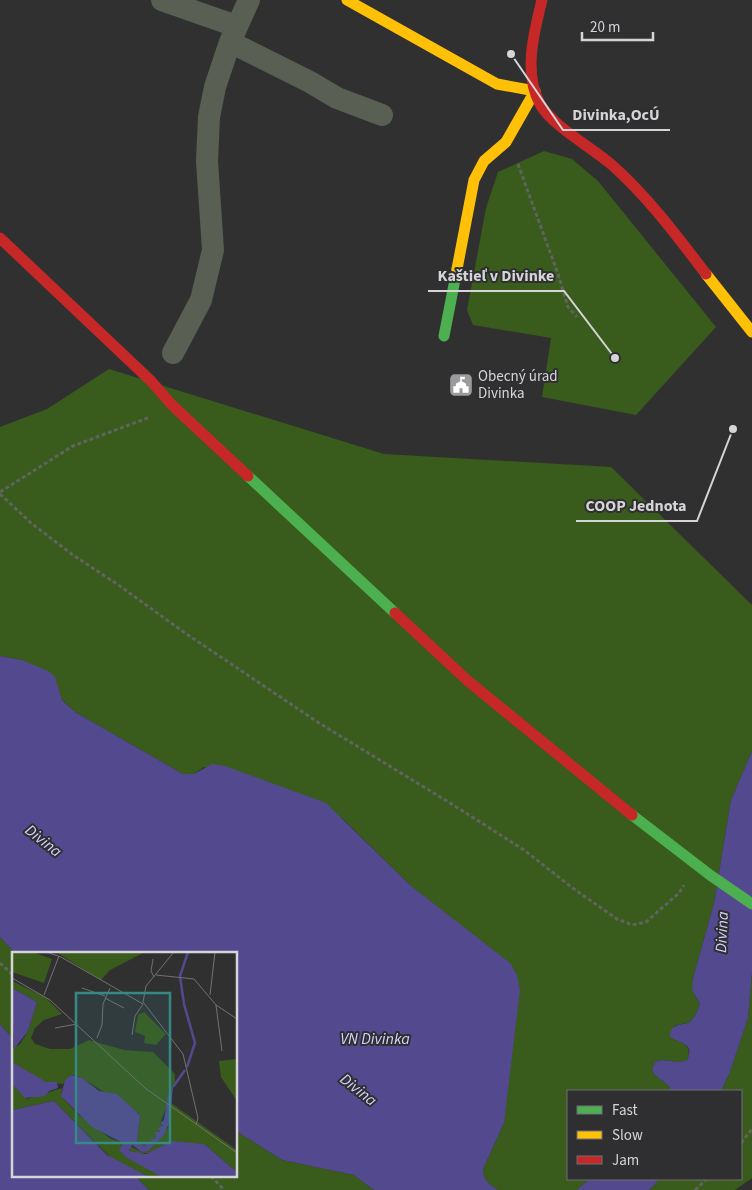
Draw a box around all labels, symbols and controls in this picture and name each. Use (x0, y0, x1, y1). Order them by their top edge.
scale bar (582, 10, 653, 42)
text: 20 m (590, 17, 620, 38)
callout: Divinka,OcÚ (563, 99, 670, 130)
text: Divinka,OcÚ (572, 104, 660, 126)
callout: Kaštieľ v Divinke (428, 260, 564, 291)
text: Kaštieľ v Divinke (438, 265, 554, 287)
place label: Obecný úrad Divinka (478, 366, 558, 404)
public building icon: Obecný úrad Divinka (448, 372, 474, 398)
callout: COOP Jednota (576, 490, 697, 521)
text: COOP Jednota (586, 495, 686, 517)
water label: Divina (20, 819, 67, 862)
water label: Divina (710, 910, 734, 953)
inset map (12, 952, 238, 1178)
water label: VN Divinka (340, 1028, 410, 1050)
water label: Divina (335, 1068, 382, 1111)
legend (567, 1090, 742, 1180)
text: Fast (612, 1100, 638, 1121)
text: Slow (612, 1125, 643, 1146)
text: Jam (612, 1150, 639, 1171)

